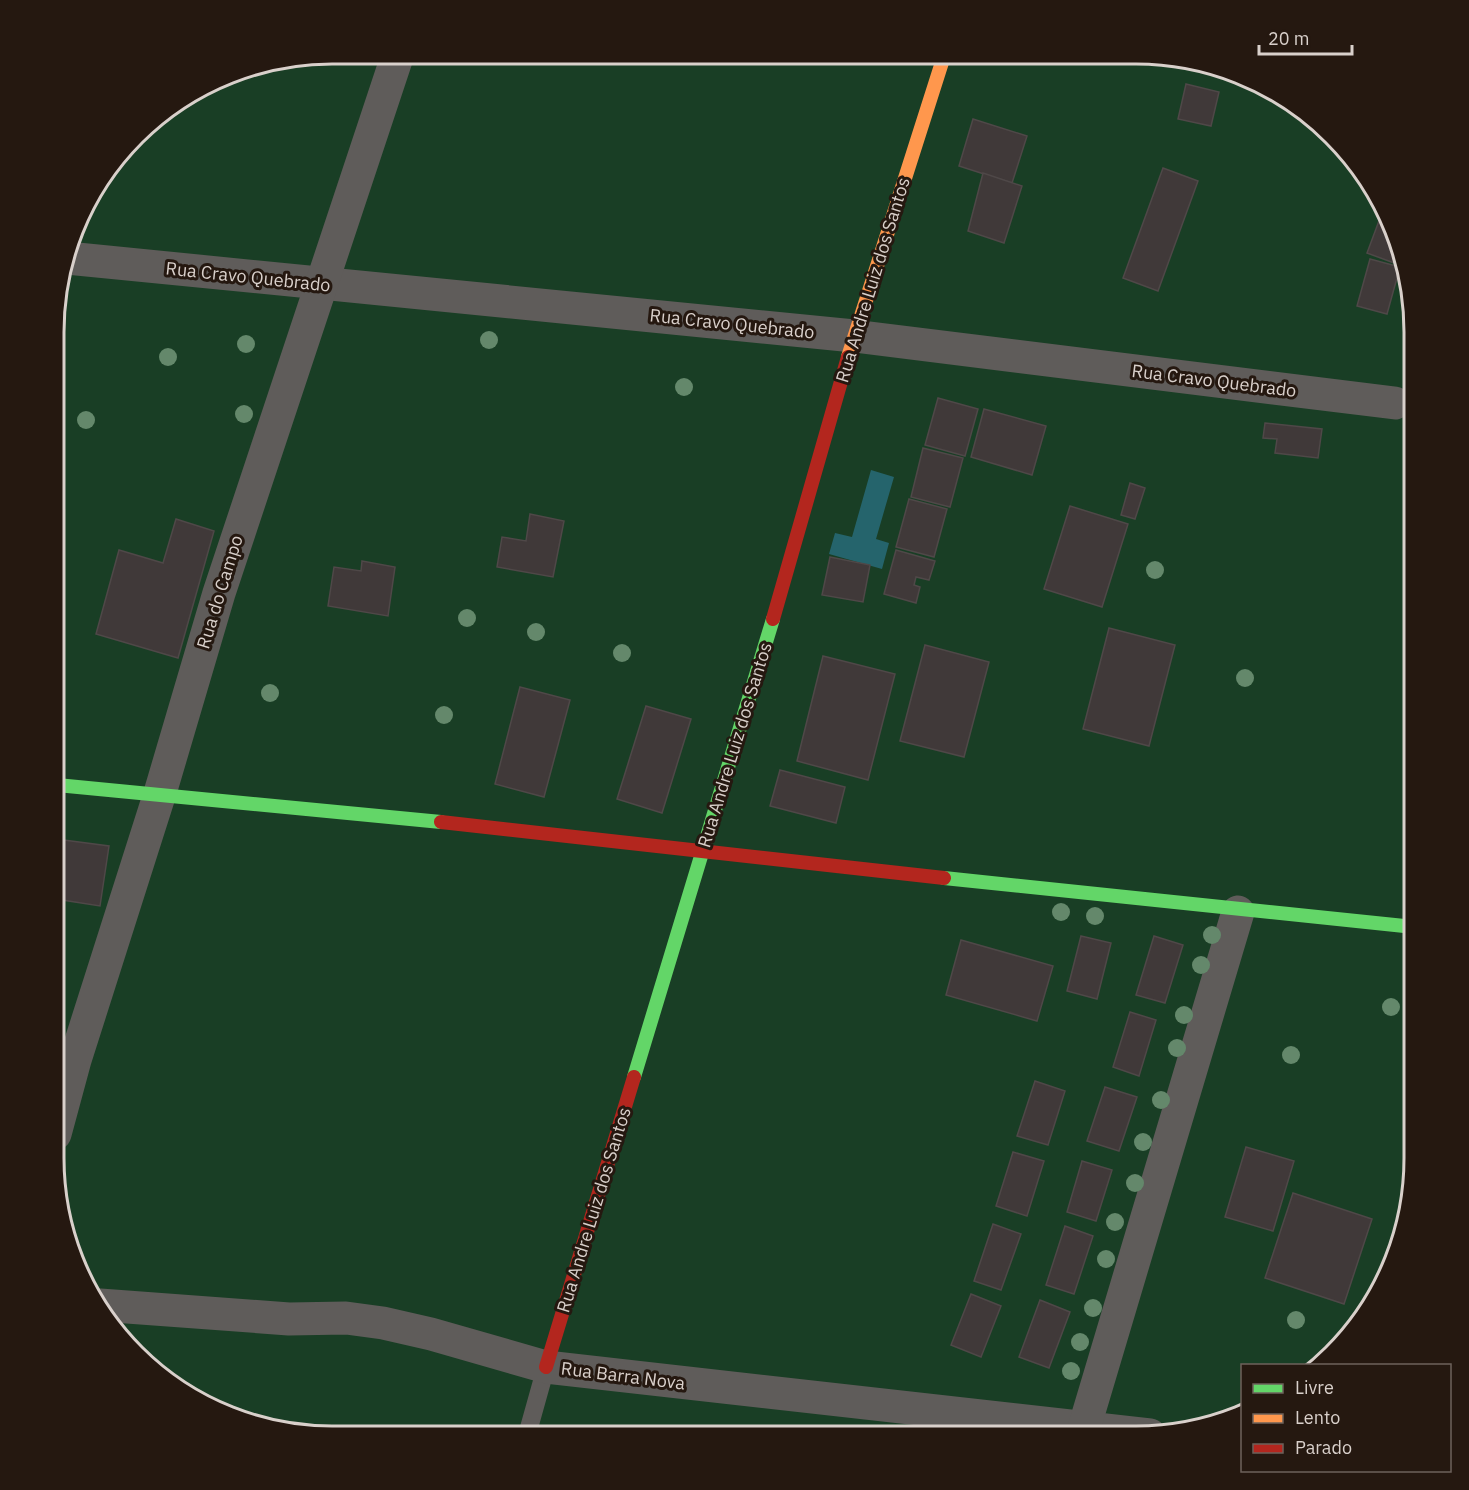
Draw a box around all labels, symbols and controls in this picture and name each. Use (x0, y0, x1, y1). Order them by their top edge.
scale bar (1259, 18, 1352, 56)
text: 20 m (1268, 27, 1310, 50)
street label: Rua Andre Luiz dos Santos (830, 174, 915, 385)
street label: Rua Cravo Quebrado (164, 256, 332, 297)
street label: Rua Cravo Quebrado (648, 303, 816, 344)
street label: Rua Cravo Quebrado (1130, 359, 1298, 402)
street label: Rua do Campo (191, 532, 248, 651)
street label: Rua Andre Luiz dos Santos (692, 639, 777, 850)
street label: Rua Andre Luiz dos Santos (551, 1104, 636, 1315)
street label: Rua Barra Nova (560, 1356, 687, 1395)
legend (1241, 1364, 1451, 1472)
text: Livre (1295, 1376, 1334, 1399)
text: Lento (1295, 1406, 1340, 1429)
text: Parado (1295, 1436, 1352, 1459)

